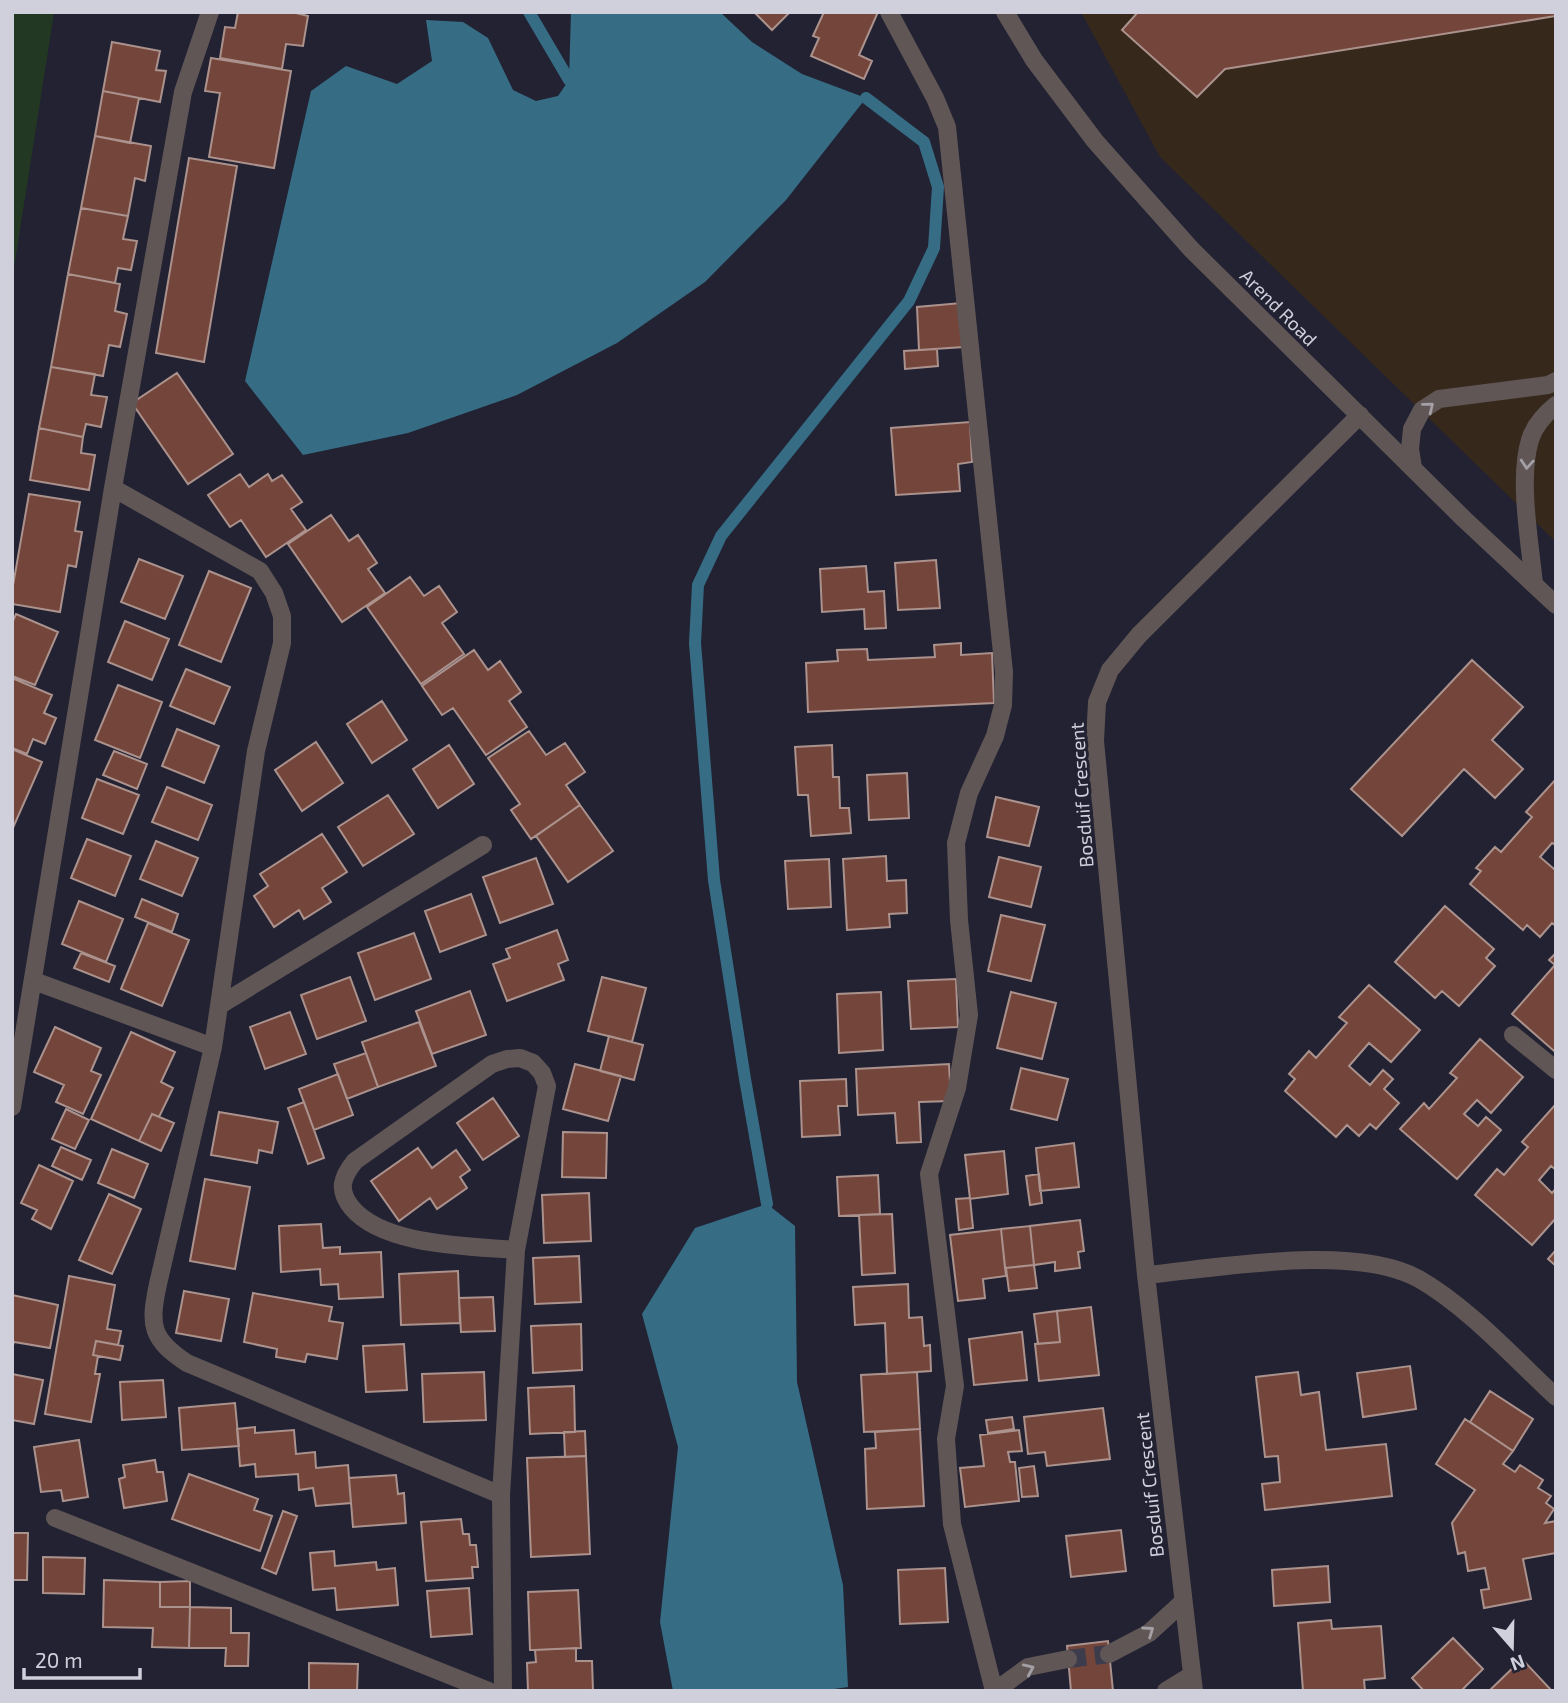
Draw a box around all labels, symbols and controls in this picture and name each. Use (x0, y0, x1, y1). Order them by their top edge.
street label: Arend Road (1236, 264, 1322, 350)
one-way arrow (1420, 403, 1433, 415)
one-way arrow (1520, 459, 1535, 470)
street label: Bosduif Crescent (1064, 722, 1098, 868)
street label: Bosduif Crescent (1130, 1411, 1168, 1559)
north arrow (1477, 1612, 1547, 1682)
one-way arrow (1141, 1627, 1154, 1639)
scale bar (24, 1636, 140, 1680)
text: 20 m (35, 1647, 83, 1672)
text: N (1508, 1650, 1528, 1677)
one-way arrow (1022, 1663, 1034, 1677)

